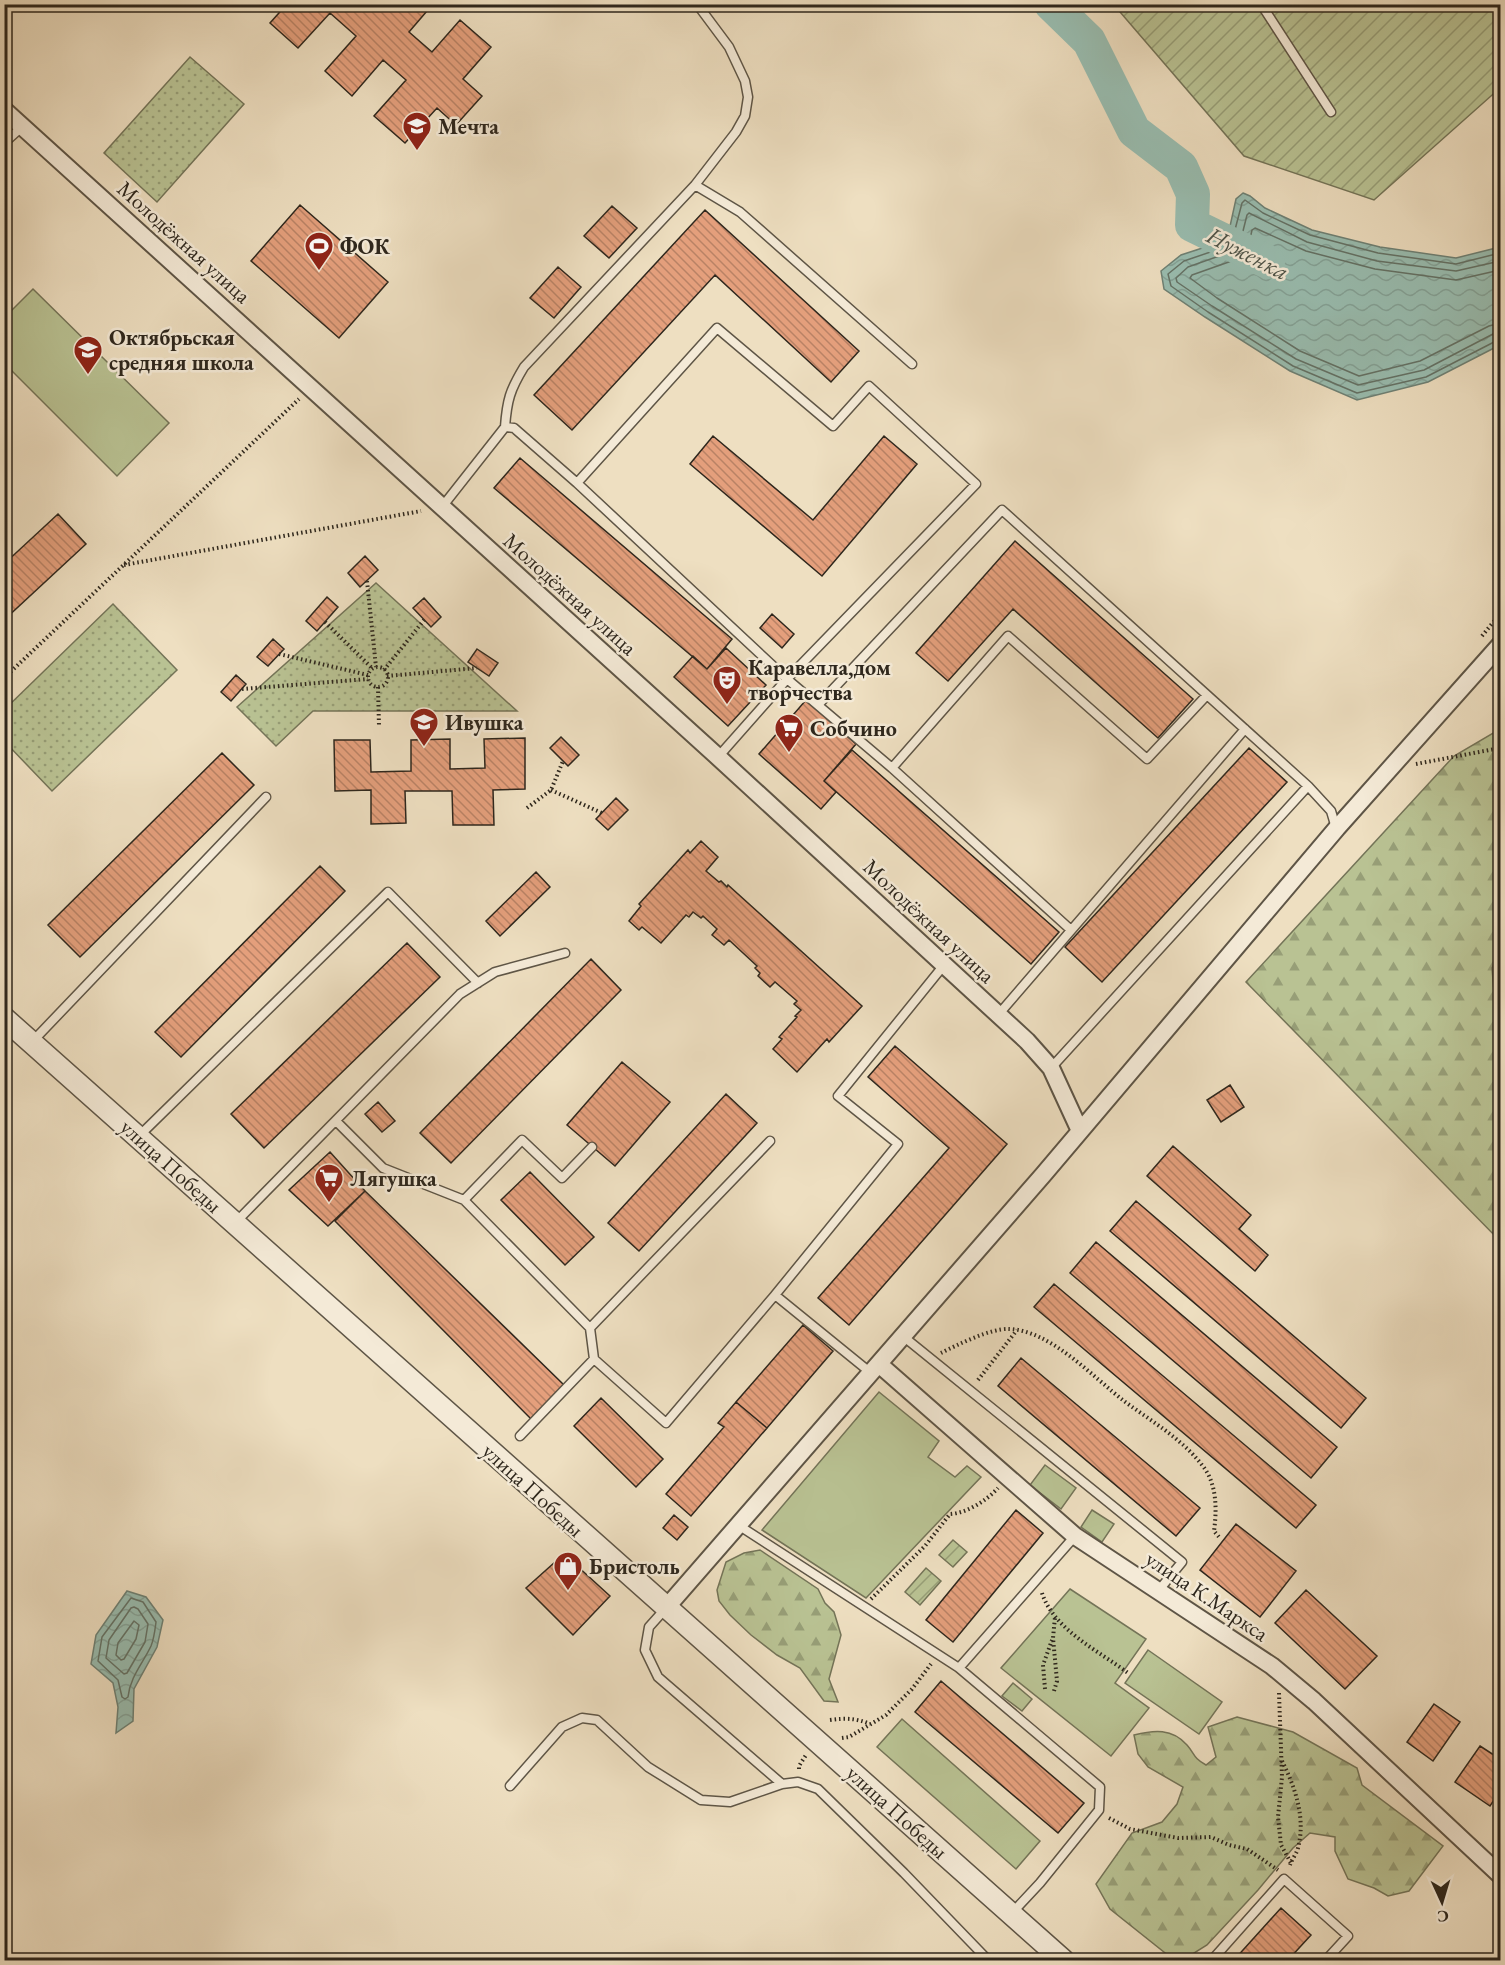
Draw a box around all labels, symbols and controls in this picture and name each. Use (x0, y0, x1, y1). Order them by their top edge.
school or university icon: Мечта (401, 110, 433, 152)
place label: Мечта (438, 112, 499, 141)
street label: Молодёжная улица (111, 174, 257, 310)
water label: Нуженка (1201, 219, 1294, 287)
sports icon: ФОК (303, 230, 335, 272)
place label: ФОК (340, 232, 390, 261)
place label: Октябрьская средняя школа (109, 323, 254, 377)
school or university icon: Октябрьская средняя школа (72, 334, 104, 376)
street label: Молодёжная улица (497, 526, 643, 662)
place label: Каравелла,дом творчества (748, 653, 891, 707)
theatre icon: Каравелла,дом творчества (711, 664, 743, 706)
school or university icon: Ивушка (408, 706, 440, 748)
place label: Ивушка (445, 708, 524, 737)
supermarket icon: Собчино (773, 712, 805, 754)
place label: Собчино (810, 714, 897, 743)
street label: Молодёжная улица (857, 852, 1001, 990)
street label: улица Победы (114, 1113, 228, 1219)
supermarket icon: Лягушка (313, 1162, 345, 1204)
place label: Лягушка (350, 1164, 437, 1193)
street label: улица Победы (476, 1437, 590, 1543)
street label: улица К.Маркса (1140, 1544, 1274, 1648)
shop icon: Бристоль (552, 1550, 584, 1592)
place label: Бристоль (589, 1552, 680, 1581)
street label: улица Победы (840, 1759, 954, 1865)
north arrow (1412, 1872, 1472, 1932)
text: С (1437, 1906, 1449, 1927)

